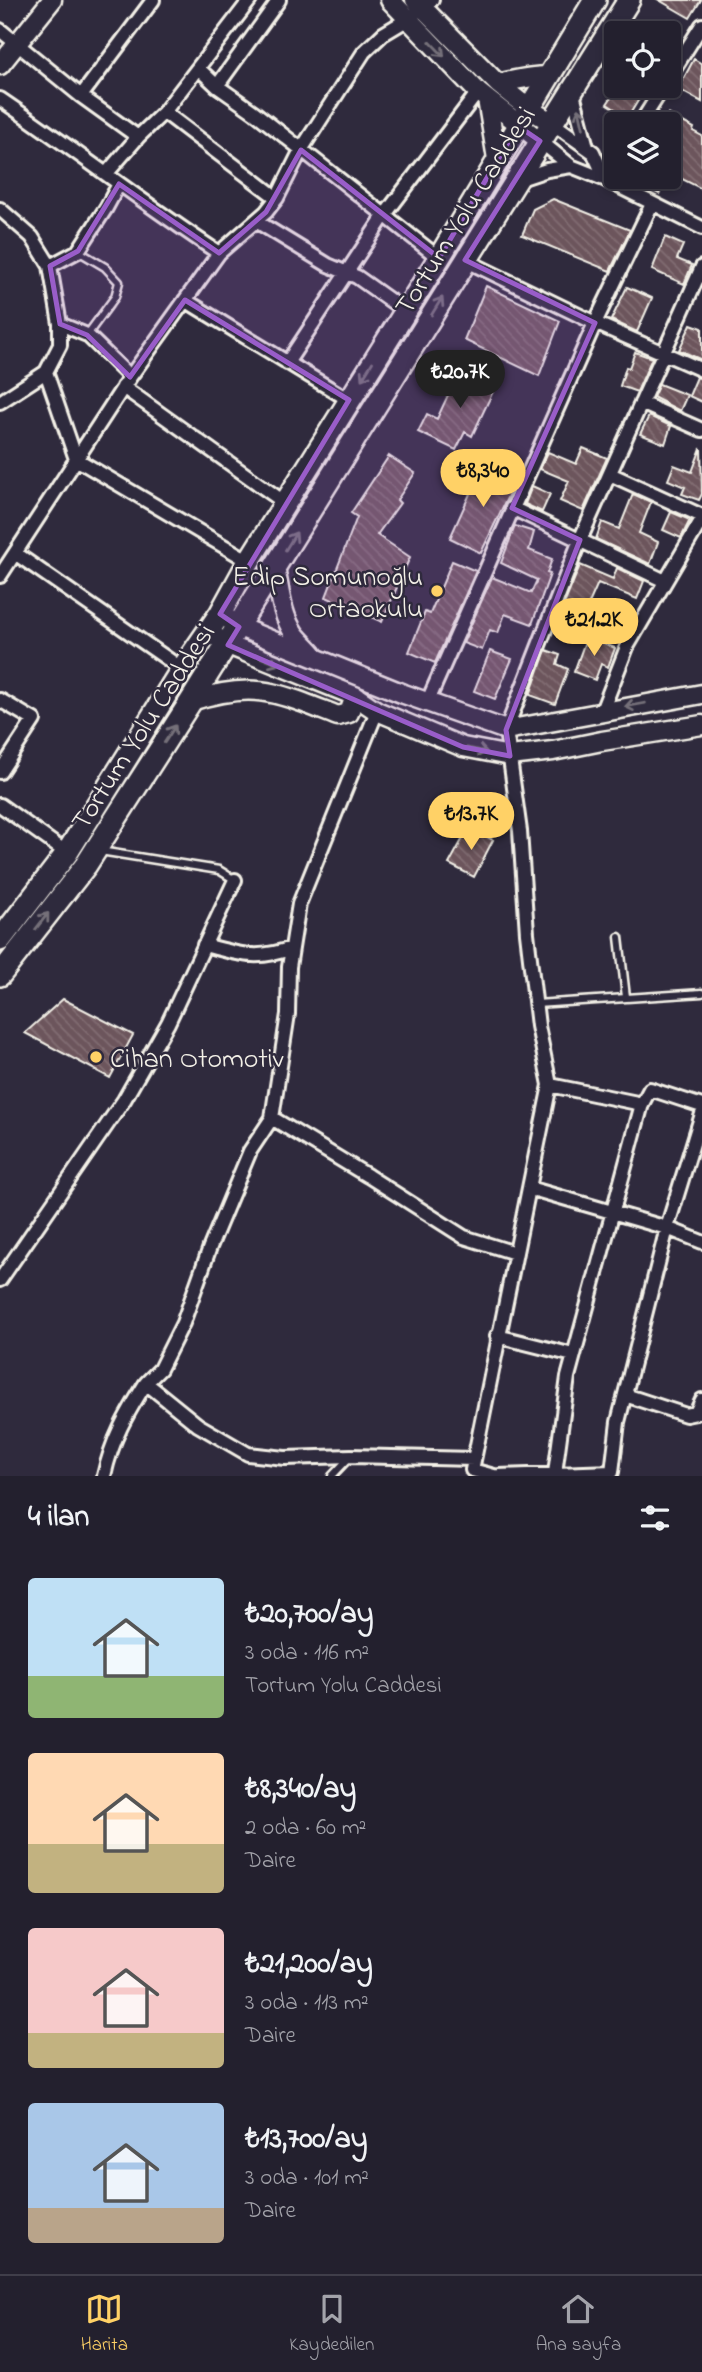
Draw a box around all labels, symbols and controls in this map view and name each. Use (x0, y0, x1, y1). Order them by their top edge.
map controls (604, 21, 681, 189)
button: locate (604, 21, 681, 98)
one-way arrow (429, 40, 446, 57)
street label: Tortum Yolu Caddesi (386, 99, 548, 324)
one-way arrow (573, 107, 587, 130)
button: layers (604, 112, 681, 189)
one-way arrow (429, 297, 444, 316)
pin: ₺20.7K (403, 350, 517, 410)
text: ₺20.7K (431, 356, 489, 389)
one-way arrow (360, 361, 374, 381)
pin: ₺8,340 (426, 449, 540, 509)
text: ₺8,340 (457, 455, 509, 488)
one-way arrow (285, 532, 299, 552)
place label: Edip Somunoğlu Ortaokulu (232, 558, 423, 631)
marker: Edip Somunoğlu Ortaokulu (429, 583, 445, 599)
pin: ₺21.2K (537, 598, 651, 658)
text: ₺21.2K (565, 604, 623, 637)
street label: Tortum Yolu Caddesi (63, 616, 227, 839)
one-way arrow (257, 656, 279, 669)
one-way arrow (624, 699, 647, 712)
one-way arrow (163, 725, 178, 744)
one-way arrow (465, 743, 488, 757)
pin: ₺13.7K (414, 792, 528, 852)
text: ₺13.7K (444, 798, 498, 831)
one-way arrow (34, 913, 49, 931)
place label: Cihan Otomotiv (110, 1040, 284, 1081)
marker: Cihan Otomotiv (88, 1049, 104, 1065)
text: 4 ilan (28, 1496, 89, 1540)
icon: filters (636, 1499, 674, 1537)
text: ₺20,700/ay (245, 1593, 373, 1637)
icon: home (84, 1606, 168, 1690)
text: 3 oda · 116 m² (245, 1637, 369, 1670)
text: Tortum Yolu Caddesi (245, 1670, 442, 1703)
text: ₺8,340/ay (245, 1768, 356, 1812)
icon: home (84, 1781, 168, 1865)
text: 2 oda · 60 m² (245, 1812, 366, 1845)
text: Daire (245, 1845, 296, 1878)
text: ₺21,200/ay (245, 1943, 373, 1987)
icon: home (84, 1956, 168, 2040)
text: 3 oda · 113 m² (245, 1987, 369, 2020)
text: Daire (245, 2020, 296, 2053)
text: ₺13,700/ay (245, 2118, 368, 2162)
icon: home (84, 2131, 168, 2215)
text: 3 oda · 101 m² (245, 2162, 369, 2195)
text: Daire (245, 2195, 296, 2228)
tab: Harita (81, 2290, 128, 2359)
tab: Kaydedilen (289, 2290, 374, 2359)
tab: Ana sayfa (536, 2290, 621, 2359)

